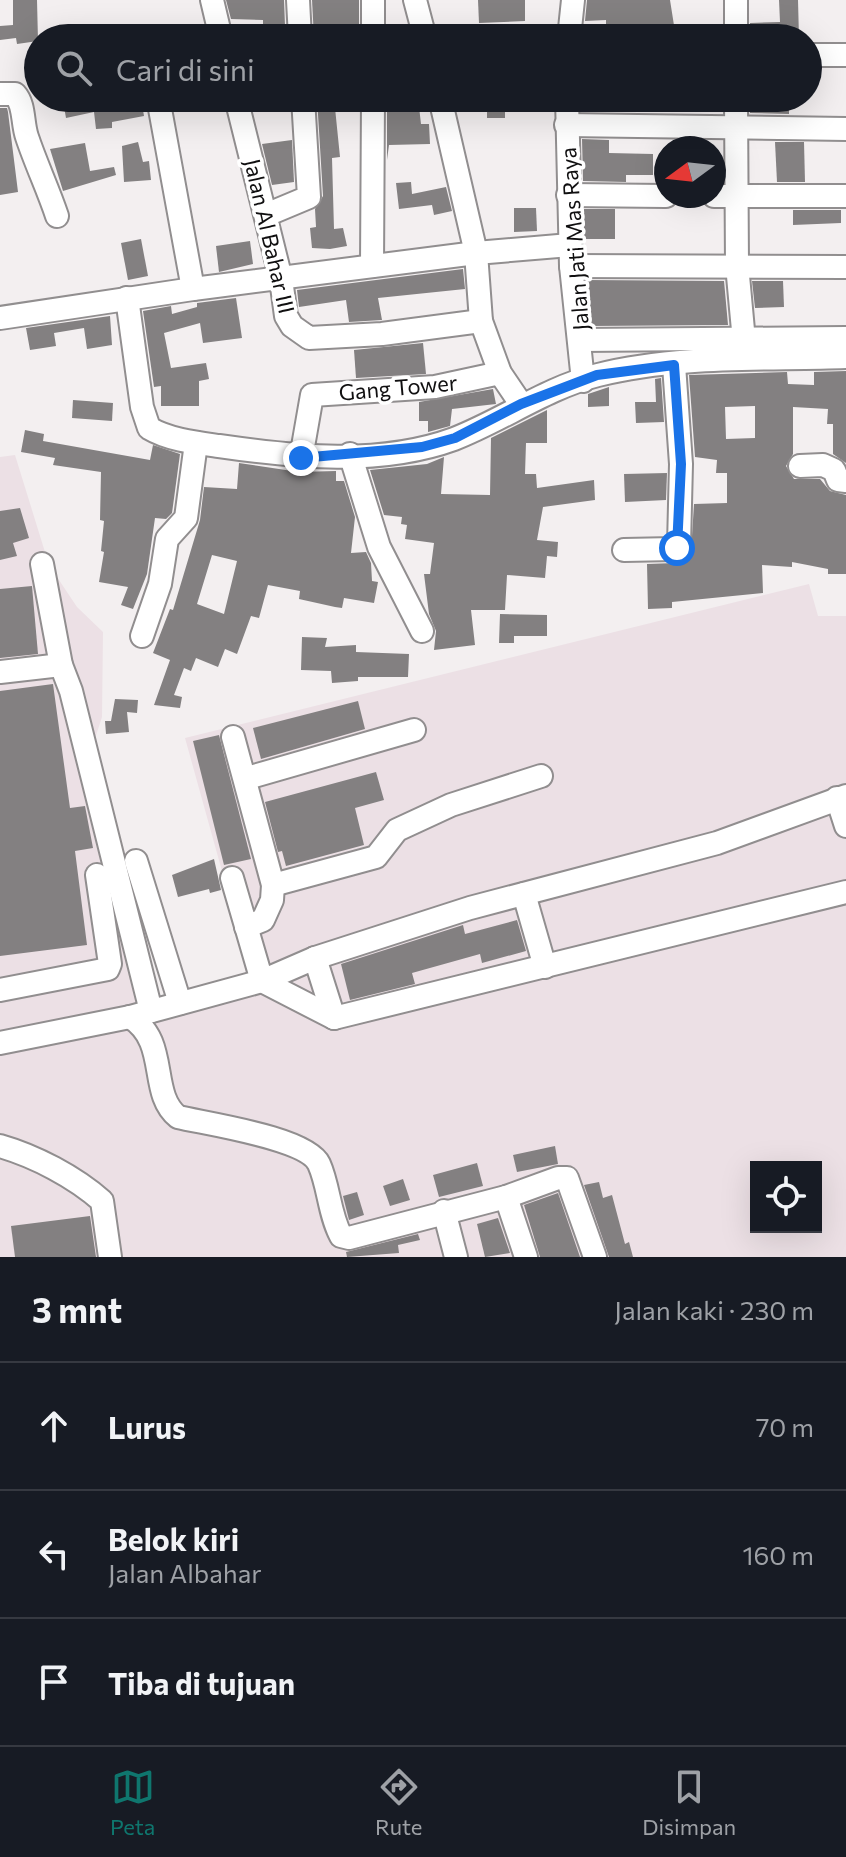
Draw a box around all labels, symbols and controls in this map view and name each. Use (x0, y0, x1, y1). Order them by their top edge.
search box (24, 24, 822, 112)
icon: search (52, 46, 96, 90)
text: Cari di sini (116, 50, 255, 87)
north arrow (654, 136, 726, 208)
street label: Jalan Jati Mas Raya (554, 146, 594, 332)
street label: Jalan Al Bahar III (239, 156, 301, 316)
street label: Gang Tower (337, 368, 459, 406)
route end (283, 440, 319, 476)
route start (659, 530, 695, 566)
map controls (750, 1161, 822, 1233)
button: locate (750, 1161, 822, 1233)
text: 3 mnt (32, 1288, 122, 1330)
text: Jalan kaki · 230 m (614, 1294, 814, 1325)
icon: ahead (32, 1404, 76, 1448)
text: Lurus (108, 1408, 186, 1445)
text: 70 m (756, 1411, 814, 1442)
text: Belok kiri (108, 1520, 239, 1557)
icon: left (32, 1532, 76, 1576)
text: 160 m (742, 1539, 814, 1570)
text: Jalan Albahar (108, 1557, 262, 1588)
icon: arrive (32, 1660, 76, 1704)
text: Tiba di tujuan (108, 1664, 295, 1701)
tab: Peta (110, 1765, 155, 1840)
tab: Rute (375, 1765, 422, 1840)
tab: Disimpan (642, 1765, 736, 1840)

